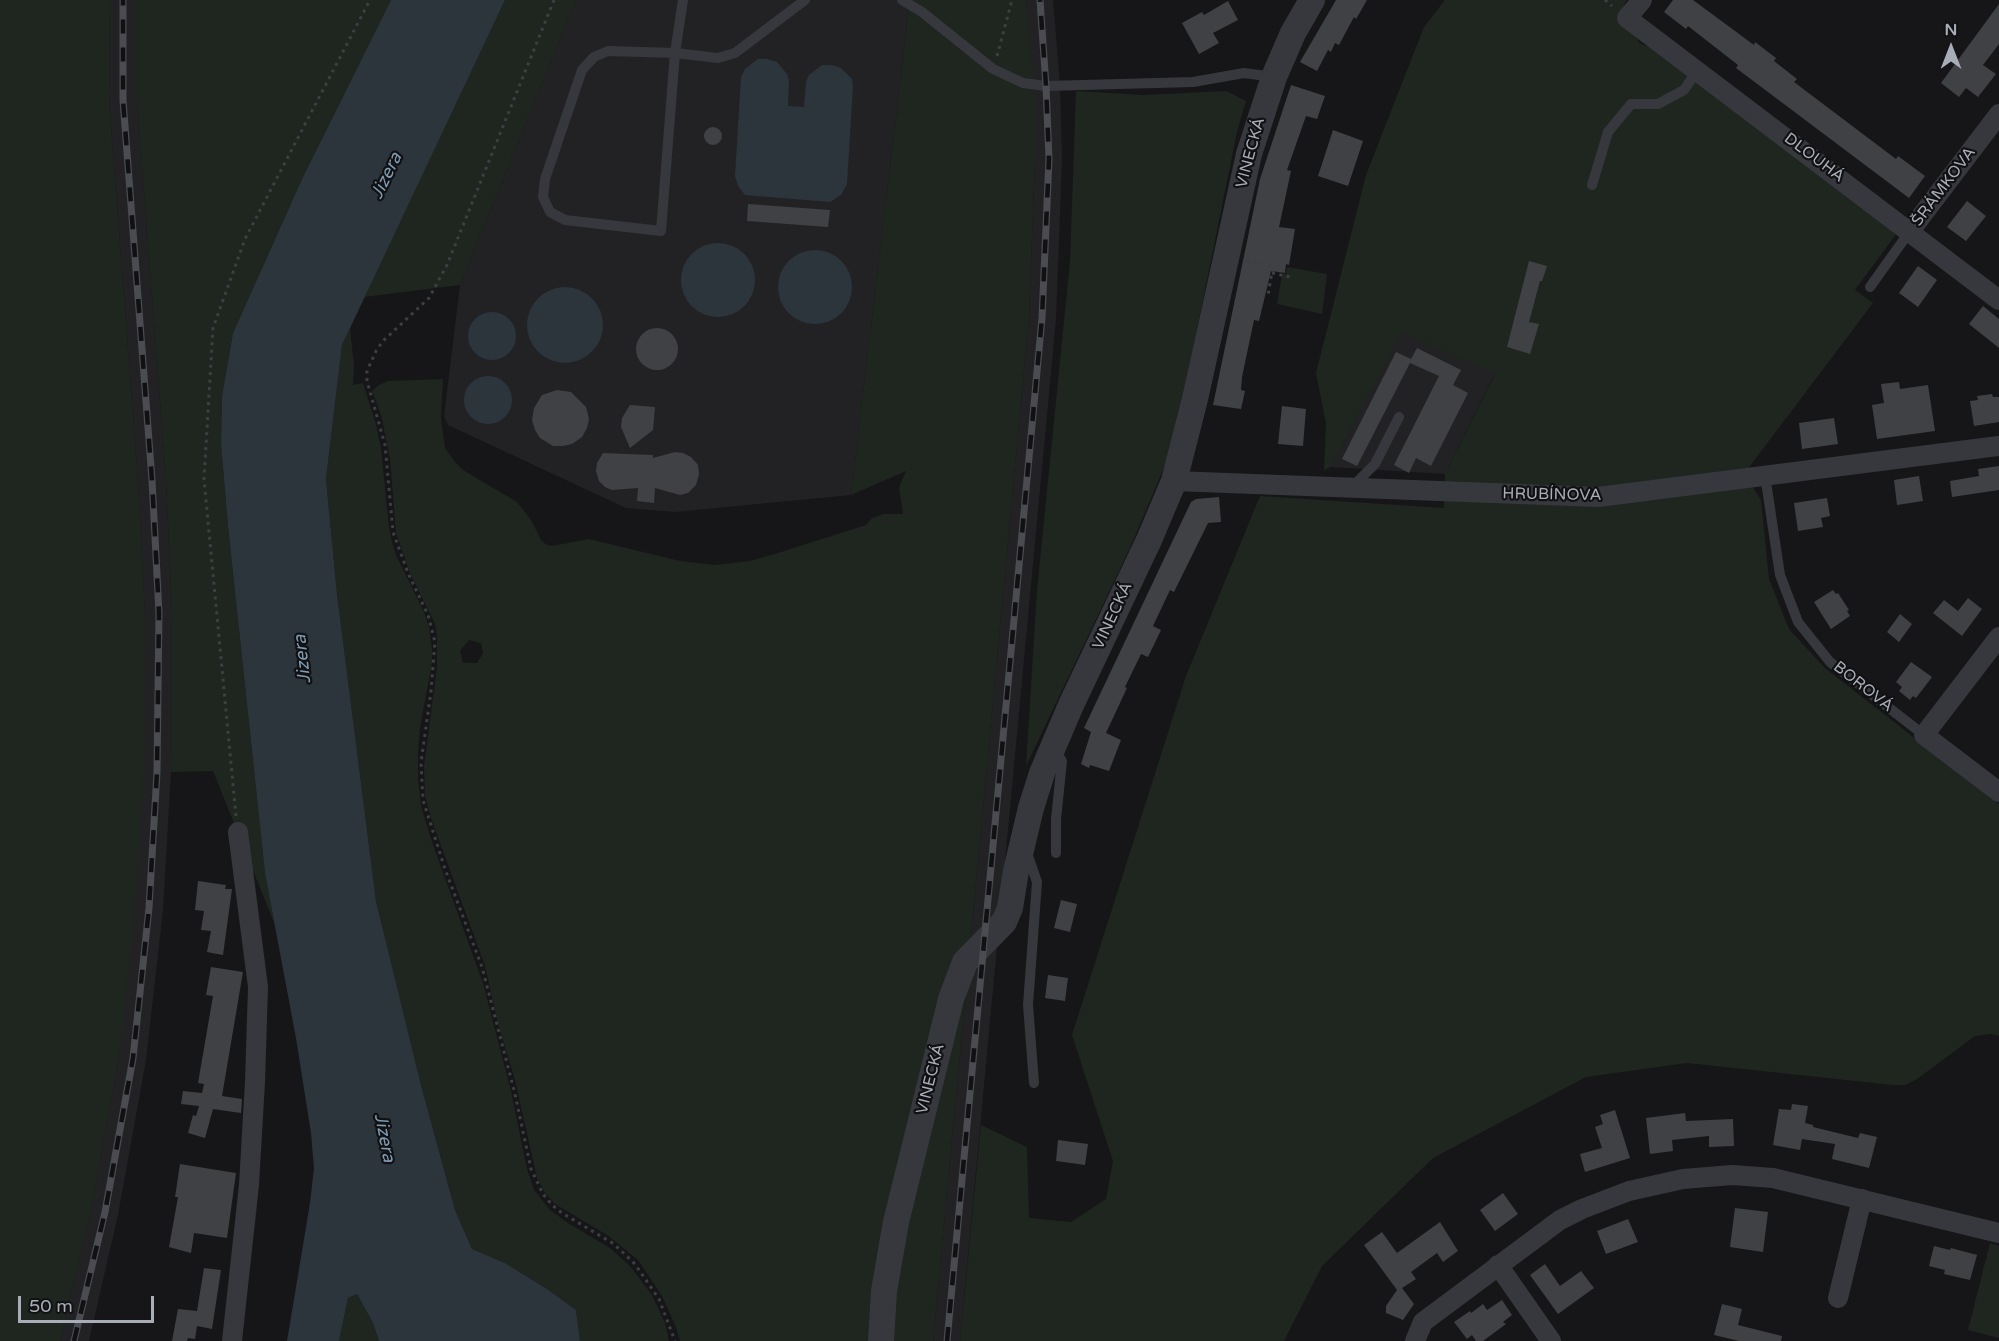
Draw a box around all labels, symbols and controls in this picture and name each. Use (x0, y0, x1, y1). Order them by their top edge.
north arrow (1921, 18, 1981, 78)
text: N (1945, 20, 1957, 40)
street label: VINECKÁ (1232, 116, 1270, 190)
street label: DLOUHÁ (1780, 129, 1848, 187)
street label: ŠRÁMKOVA (1908, 144, 1980, 230)
water label: Jizera (367, 149, 407, 203)
street label: HRUBÍNOVA (1502, 485, 1602, 505)
street label: VINECKÁ (1089, 579, 1137, 653)
water label: Jizera (290, 633, 316, 685)
street label: BOROVÁ (1829, 658, 1897, 716)
street label: VINECKÁ (913, 1042, 949, 1116)
water label: Jizera (369, 1112, 399, 1164)
scale bar (21, 1284, 158, 1322)
text: 50 m (29, 1295, 73, 1317)

